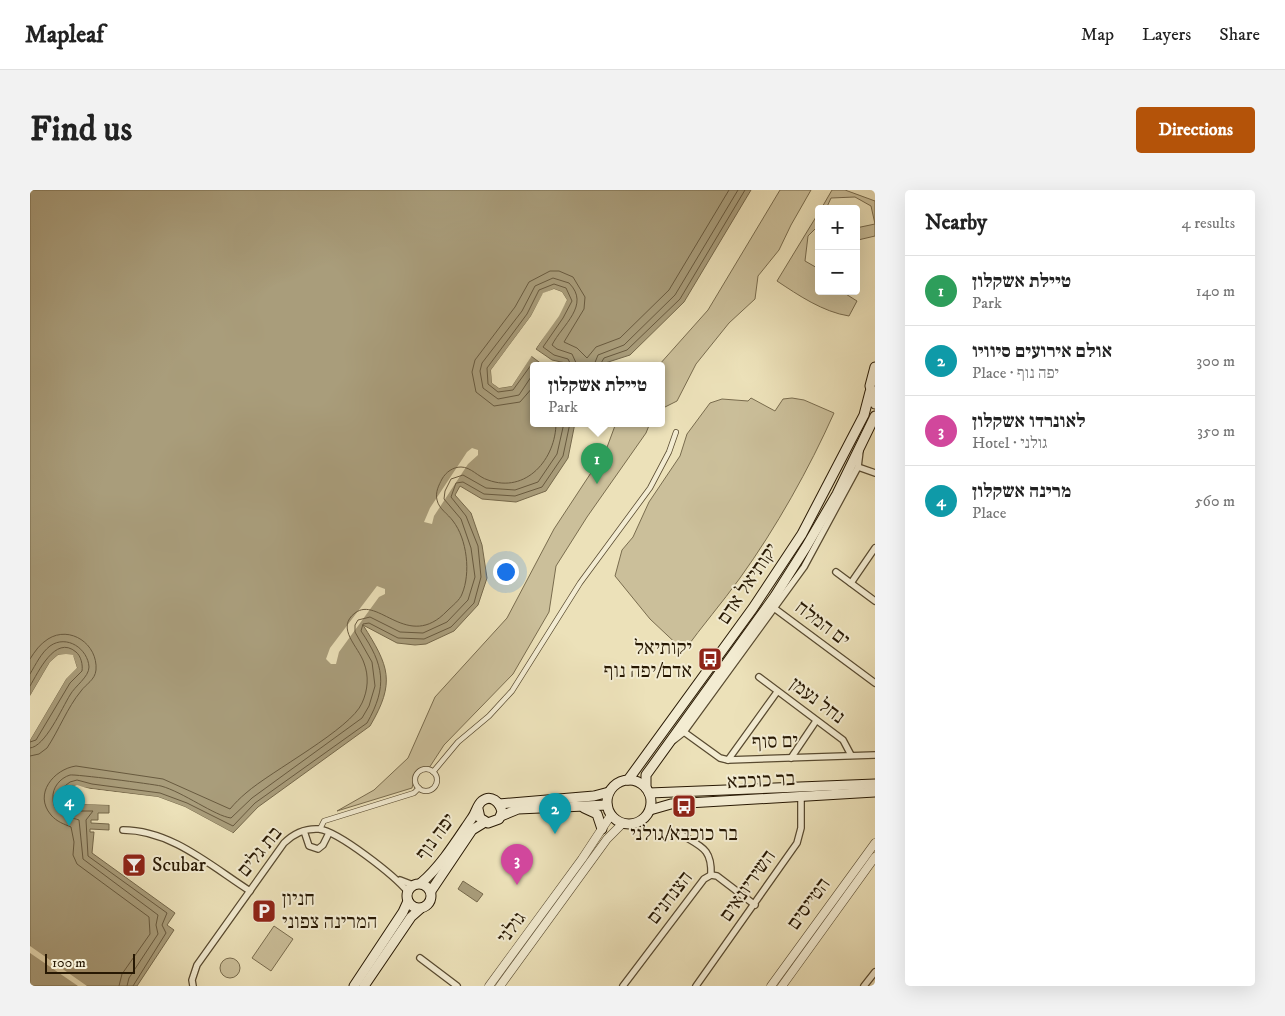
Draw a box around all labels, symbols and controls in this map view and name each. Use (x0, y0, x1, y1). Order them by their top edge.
text: Mapleaf (25, 20, 104, 50)
text: Map (1081, 24, 1114, 46)
text: Layers (1142, 24, 1191, 46)
text: Share (1219, 24, 1260, 46)
button: Directions (1136, 107, 1255, 153)
text: Find us (30, 108, 132, 152)
map controls (815, 205, 860, 295)
button: + (815, 205, 860, 250)
text: Nearby (925, 210, 987, 236)
text: 4 results (1182, 213, 1235, 233)
button: − (815, 250, 860, 295)
text: טיילת אשקלון (972, 270, 1071, 293)
text: 1 (938, 281, 944, 301)
text: 140 m (1196, 281, 1235, 301)
text: Park (972, 293, 1002, 313)
text: אולם אירועים סיוויו (972, 340, 1112, 363)
text: 2 (937, 351, 945, 371)
text: 300 m (1196, 351, 1235, 371)
popup (530, 362, 665, 427)
text: Place · יפה נוף (972, 363, 1059, 383)
text: טיילת אשקלון (548, 374, 647, 397)
text: Park (548, 397, 578, 417)
text: לאונרדו אשקלון (972, 410, 1086, 433)
text: 3 (938, 421, 944, 441)
text: 350 m (1197, 421, 1235, 441)
text: Hotel · גולני (972, 433, 1048, 453)
pin: 1 (581, 443, 613, 484)
text: מרינה אשקלון (972, 480, 1071, 503)
text: 4 (936, 491, 946, 511)
text: 560 m (1195, 491, 1235, 511)
text: Place (972, 503, 1006, 523)
street label: יקותיאל אדם (712, 539, 784, 629)
your location (493, 559, 519, 585)
street label: ים המלח (790, 595, 854, 653)
place label: יקותיאל אדם/יפה נוף (604, 636, 692, 684)
bus stop icon: יקותיאל אדם/יפה נוף (697, 646, 723, 672)
street label: נחל נעמן (784, 672, 850, 730)
street label: ים סוף (752, 729, 798, 755)
street label: בר כוכבא (726, 767, 796, 795)
pin: 4 (53, 785, 85, 826)
pin: 2 (539, 793, 571, 834)
bus stop icon: בר כוכבא/גולני (671, 793, 697, 819)
street label: יפה נוף (410, 809, 462, 865)
street label: בת גלים (232, 822, 288, 882)
place label: בר כוכבא/גולני (630, 822, 738, 847)
pin: 3 (501, 844, 533, 885)
street label: השיריונאים (714, 845, 782, 927)
bar icon: Scubar (121, 852, 147, 878)
place label: Scubar (152, 853, 207, 878)
street label: הצנחנים (641, 866, 699, 930)
street label: הטייסים (782, 873, 836, 935)
place label: חניון המרינה צפוני (282, 887, 377, 935)
parking icon: חניון המרינה צפוני (251, 898, 277, 924)
street label: גולני (492, 907, 532, 949)
scale bar (45, 951, 135, 974)
text: 100 m (52, 954, 86, 972)

